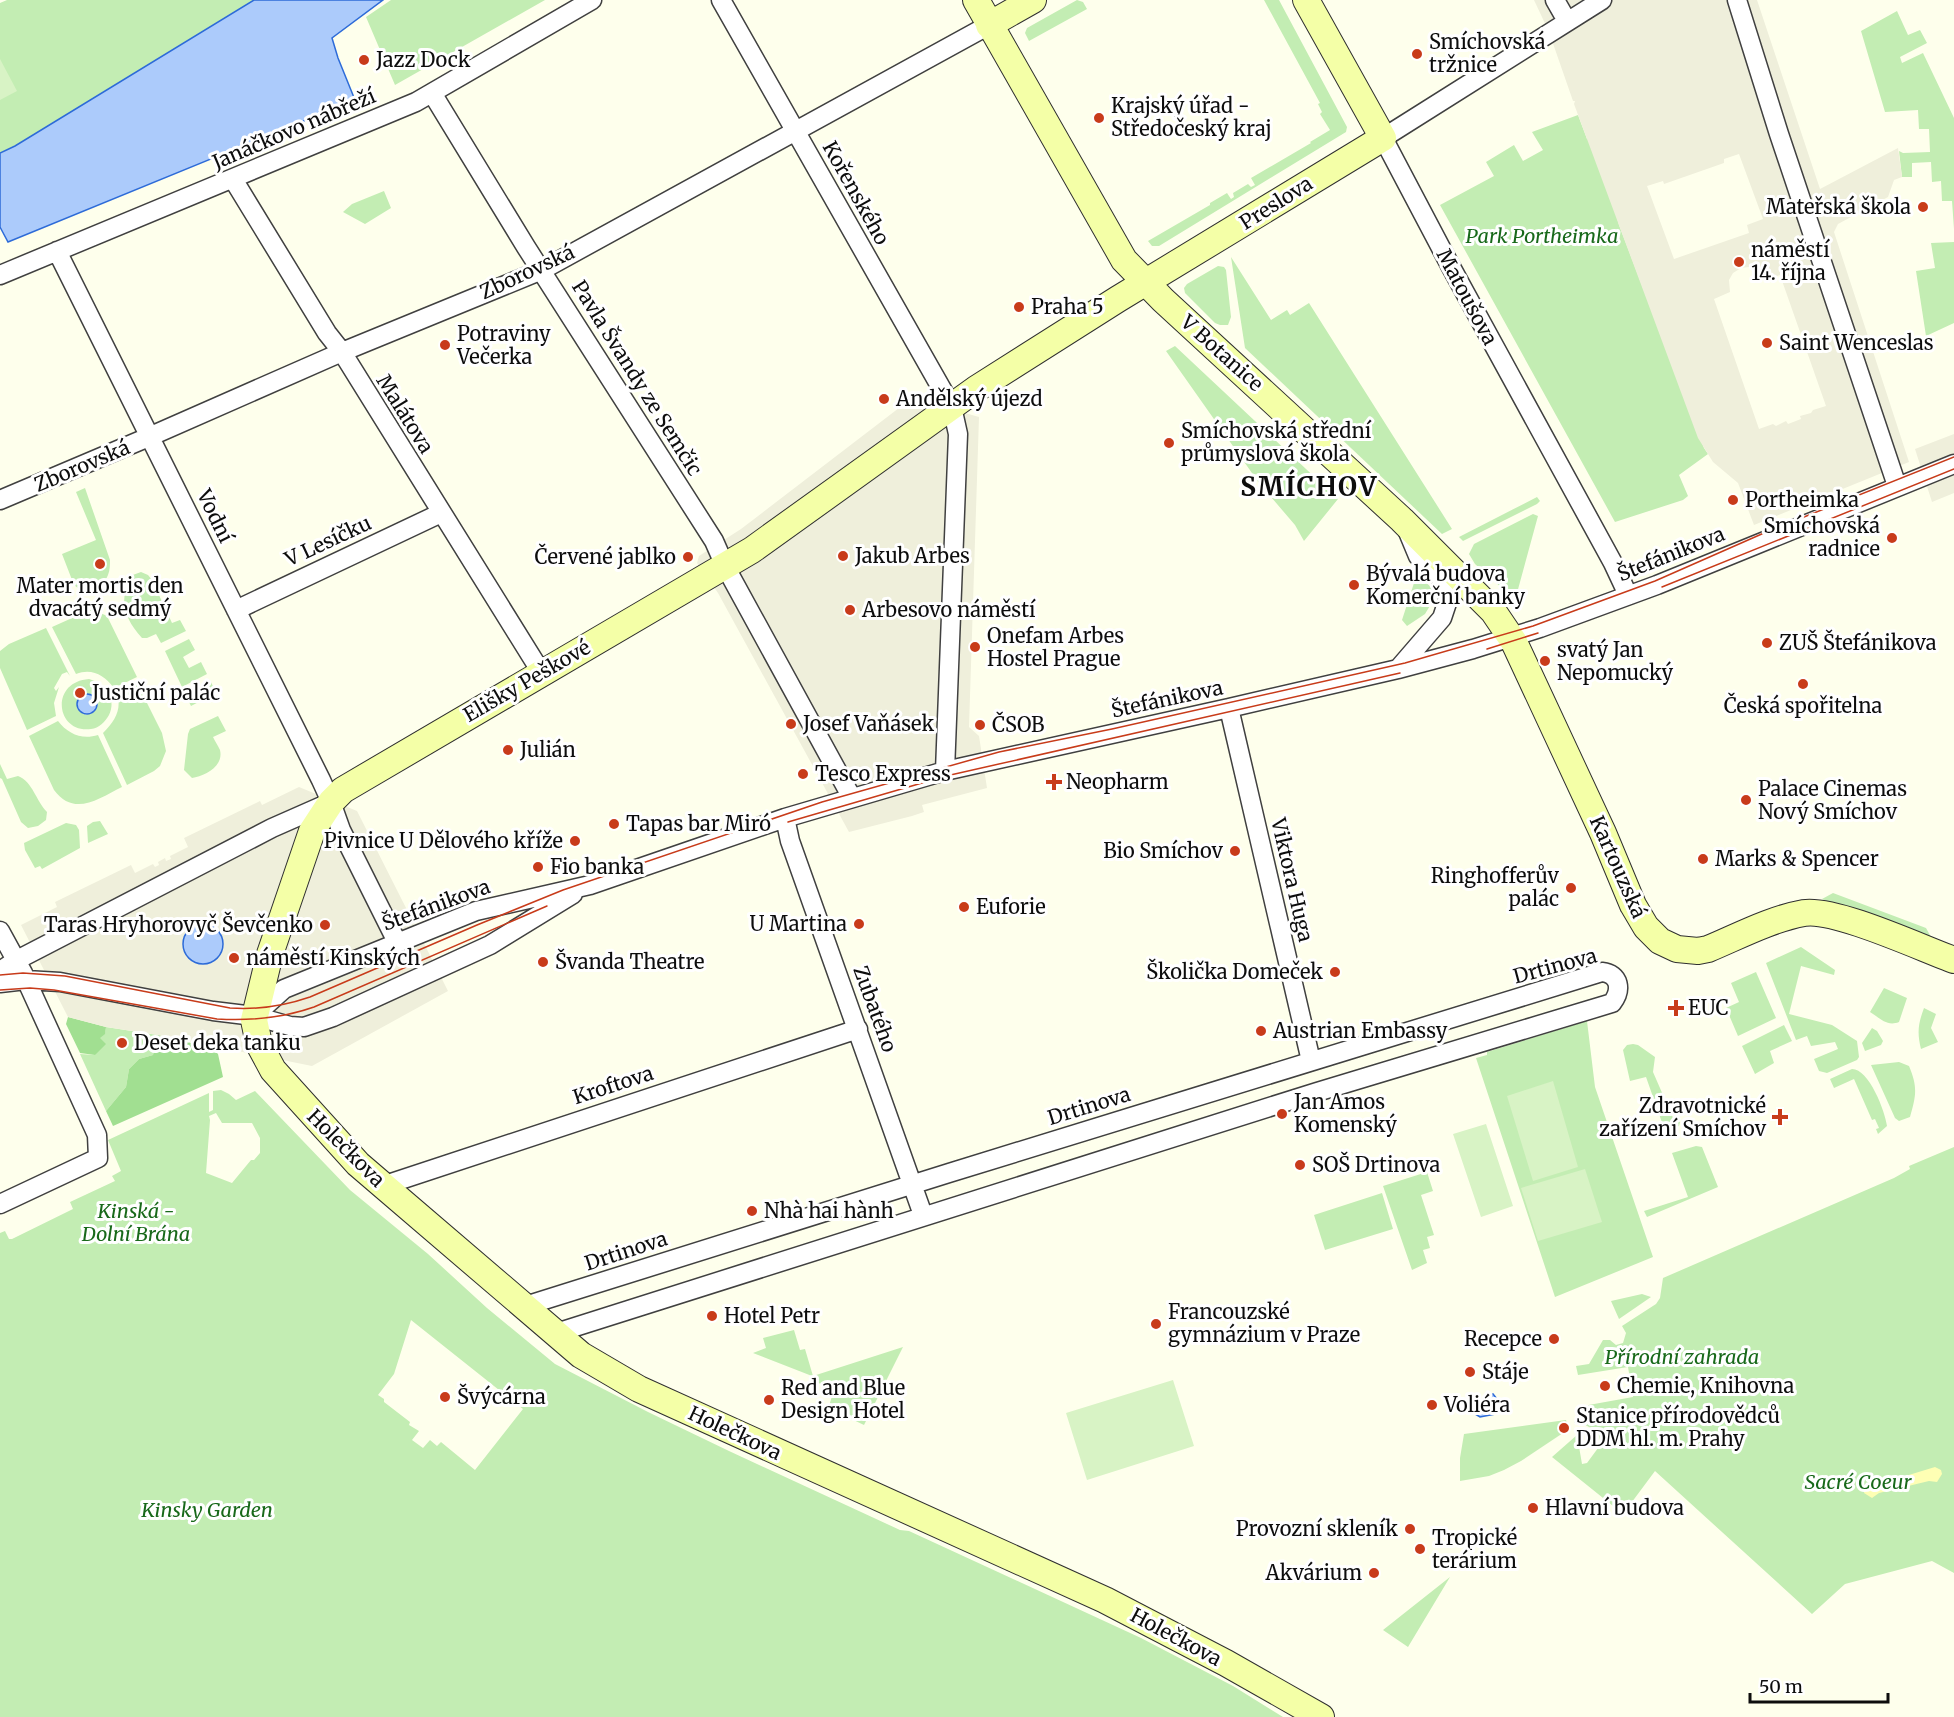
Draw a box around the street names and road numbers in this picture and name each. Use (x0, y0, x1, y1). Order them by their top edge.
street label: Janáčkovo nábřeží (207, 83, 380, 175)
street label: Kořenského (818, 137, 895, 249)
street label: Preslova (1235, 170, 1317, 235)
street label: Zborovská (476, 239, 578, 304)
street label: Matoušova (1432, 244, 1503, 349)
street label: Pavla Švandy ze Semčic (567, 275, 709, 480)
street label: V Botanice (1175, 308, 1269, 396)
street label: Malátova (371, 370, 440, 458)
street label: Zborovská (30, 434, 134, 497)
street label: Vodní (191, 484, 239, 547)
street label: V Lesíčku (280, 510, 375, 572)
street label: Štefánikova (1613, 520, 1728, 586)
street label: Elišky Peškové (459, 634, 595, 727)
street label: Štefánikova (1109, 673, 1225, 723)
street label: Kartouzská (1585, 812, 1652, 922)
street label: Viktora Huga (1266, 815, 1319, 944)
street label: Štefánikova (378, 872, 494, 936)
street label: Drtinova (1510, 942, 1600, 989)
street label: Zubatého (848, 962, 903, 1056)
street label: Kroftova (569, 1060, 656, 1109)
street label: Drtinova (1044, 1081, 1134, 1130)
street label: Holečkova (302, 1104, 391, 1192)
street label: Drtinova (581, 1225, 671, 1276)
street label: Holečkova (685, 1400, 786, 1465)
street label: Holečkova (1126, 1602, 1226, 1671)

